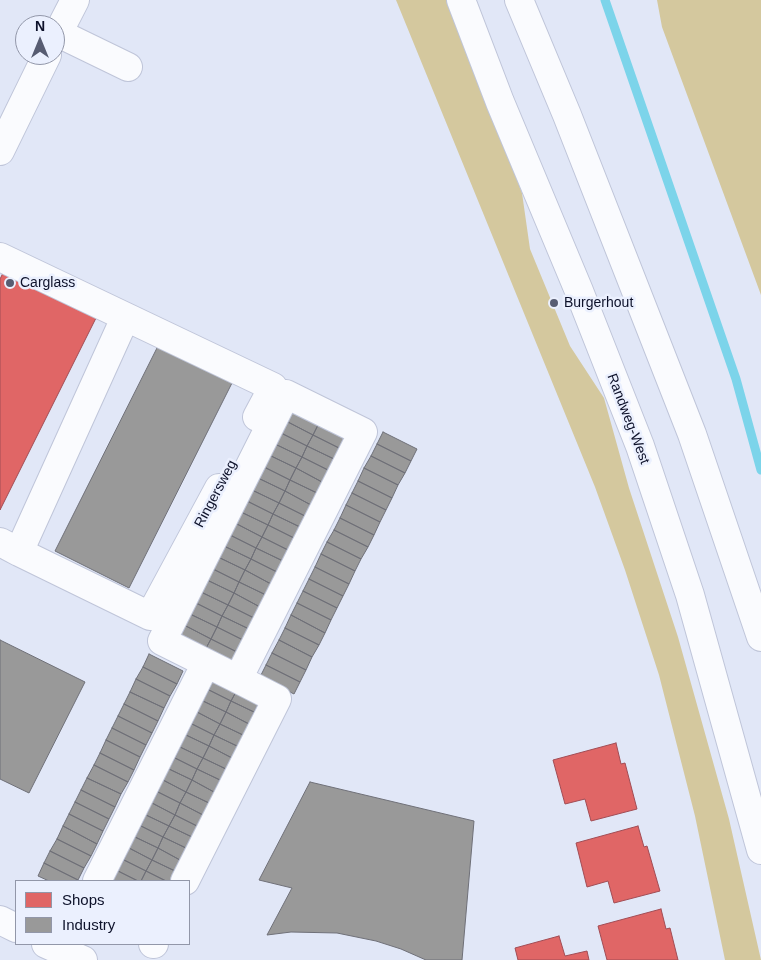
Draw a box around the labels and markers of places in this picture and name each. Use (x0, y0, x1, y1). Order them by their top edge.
place label: Carglass (20, 275, 75, 291)
marker: Carglass (4, 277, 16, 289)
place label: Burgerhout (564, 295, 633, 311)
marker: Burgerhout (548, 297, 560, 309)

